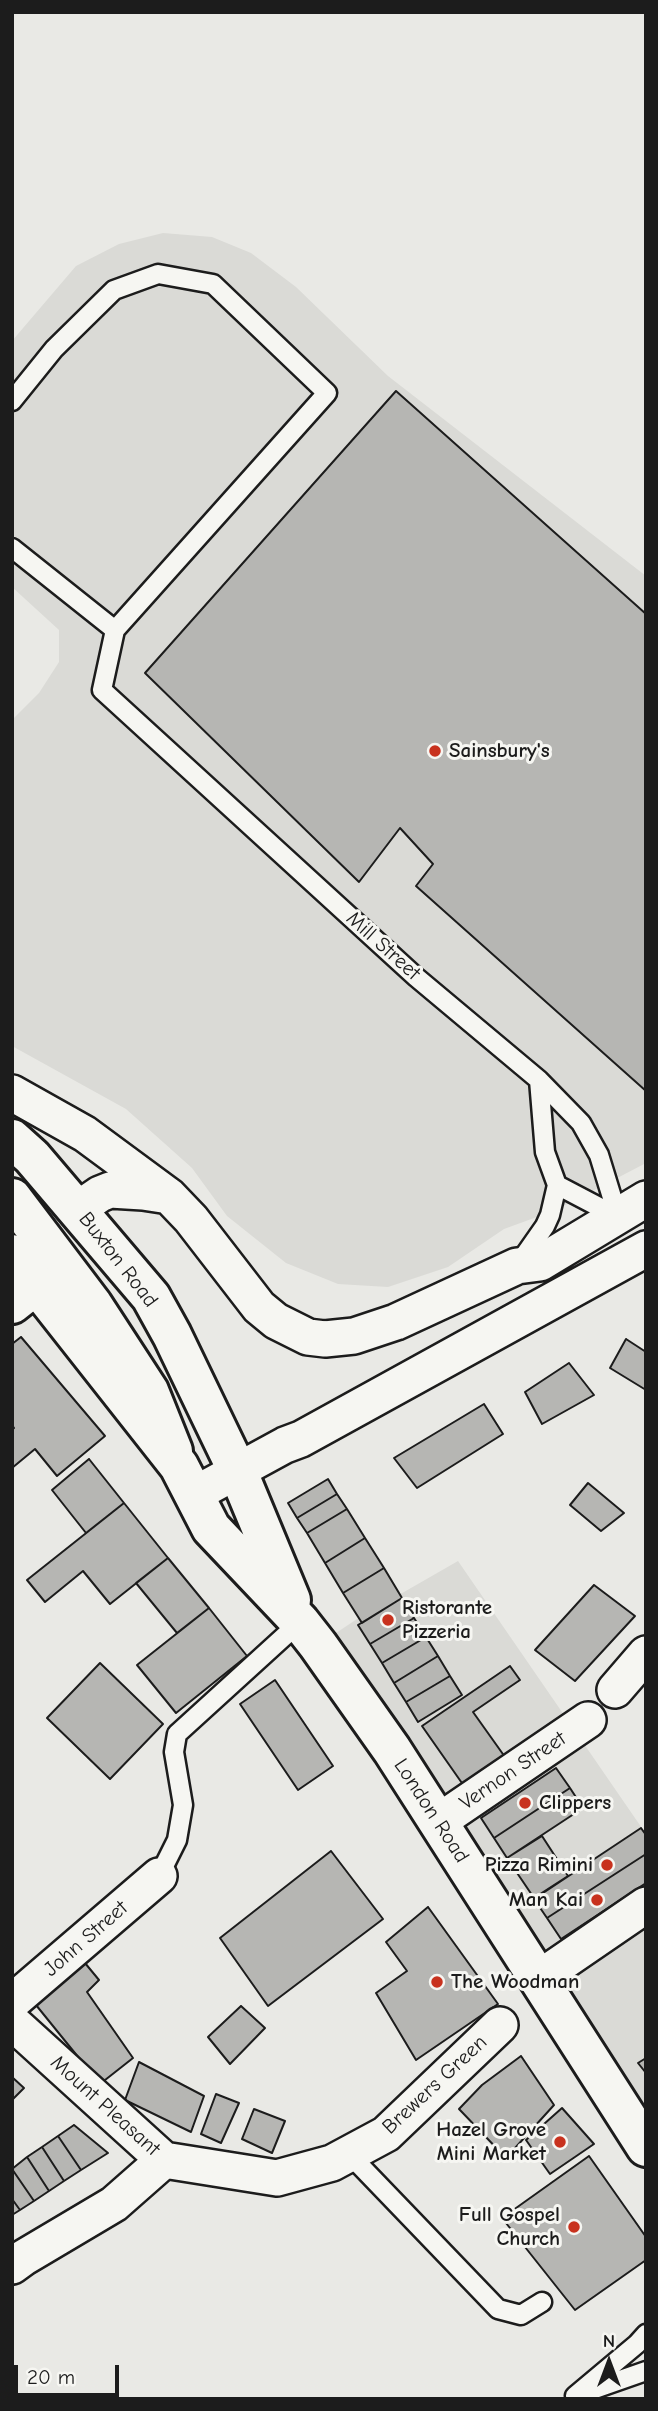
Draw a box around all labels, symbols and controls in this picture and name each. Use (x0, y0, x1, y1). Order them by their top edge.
place label: Sainsbury's (449, 738, 550, 764)
marker: Sainsbury's (427, 743, 443, 759)
street label: Mill Street (341, 906, 425, 986)
street label: Buxton Road (73, 1207, 163, 1313)
place label: Ristorante Pizzeria (402, 1595, 492, 1645)
marker: Ristorante Pizzeria (380, 1612, 396, 1628)
street label: Vernon Street (455, 1726, 571, 1816)
street label: London Road (388, 1754, 474, 1868)
place label: Clippers (539, 1790, 611, 1816)
marker: Clippers (517, 1795, 533, 1811)
place label: Pizza Rimini (485, 1852, 593, 1878)
marker: Pizza Rimini (599, 1857, 615, 1873)
place label: Man Kai (509, 1887, 583, 1913)
marker: Man Kai (589, 1892, 605, 1908)
street label: John Street (39, 1896, 133, 1982)
place label: The Woodman (451, 1969, 579, 1995)
marker: The Woodman (429, 1974, 445, 1990)
street label: Brewers Green (377, 2030, 493, 2140)
street label: Mount Pleasant (45, 2050, 165, 2162)
place label: Hazel Grove Mini Market (436, 2117, 546, 2167)
marker: Hazel Grove Mini Market (552, 2134, 568, 2150)
place label: Full Gospel Church (459, 2202, 560, 2252)
marker: Full Gospel Church (566, 2219, 582, 2235)
north arrow (574, 2327, 644, 2397)
text: N (603, 2330, 615, 2352)
scale bar (18, 2352, 122, 2396)
text: 20 m (27, 2365, 75, 2389)

